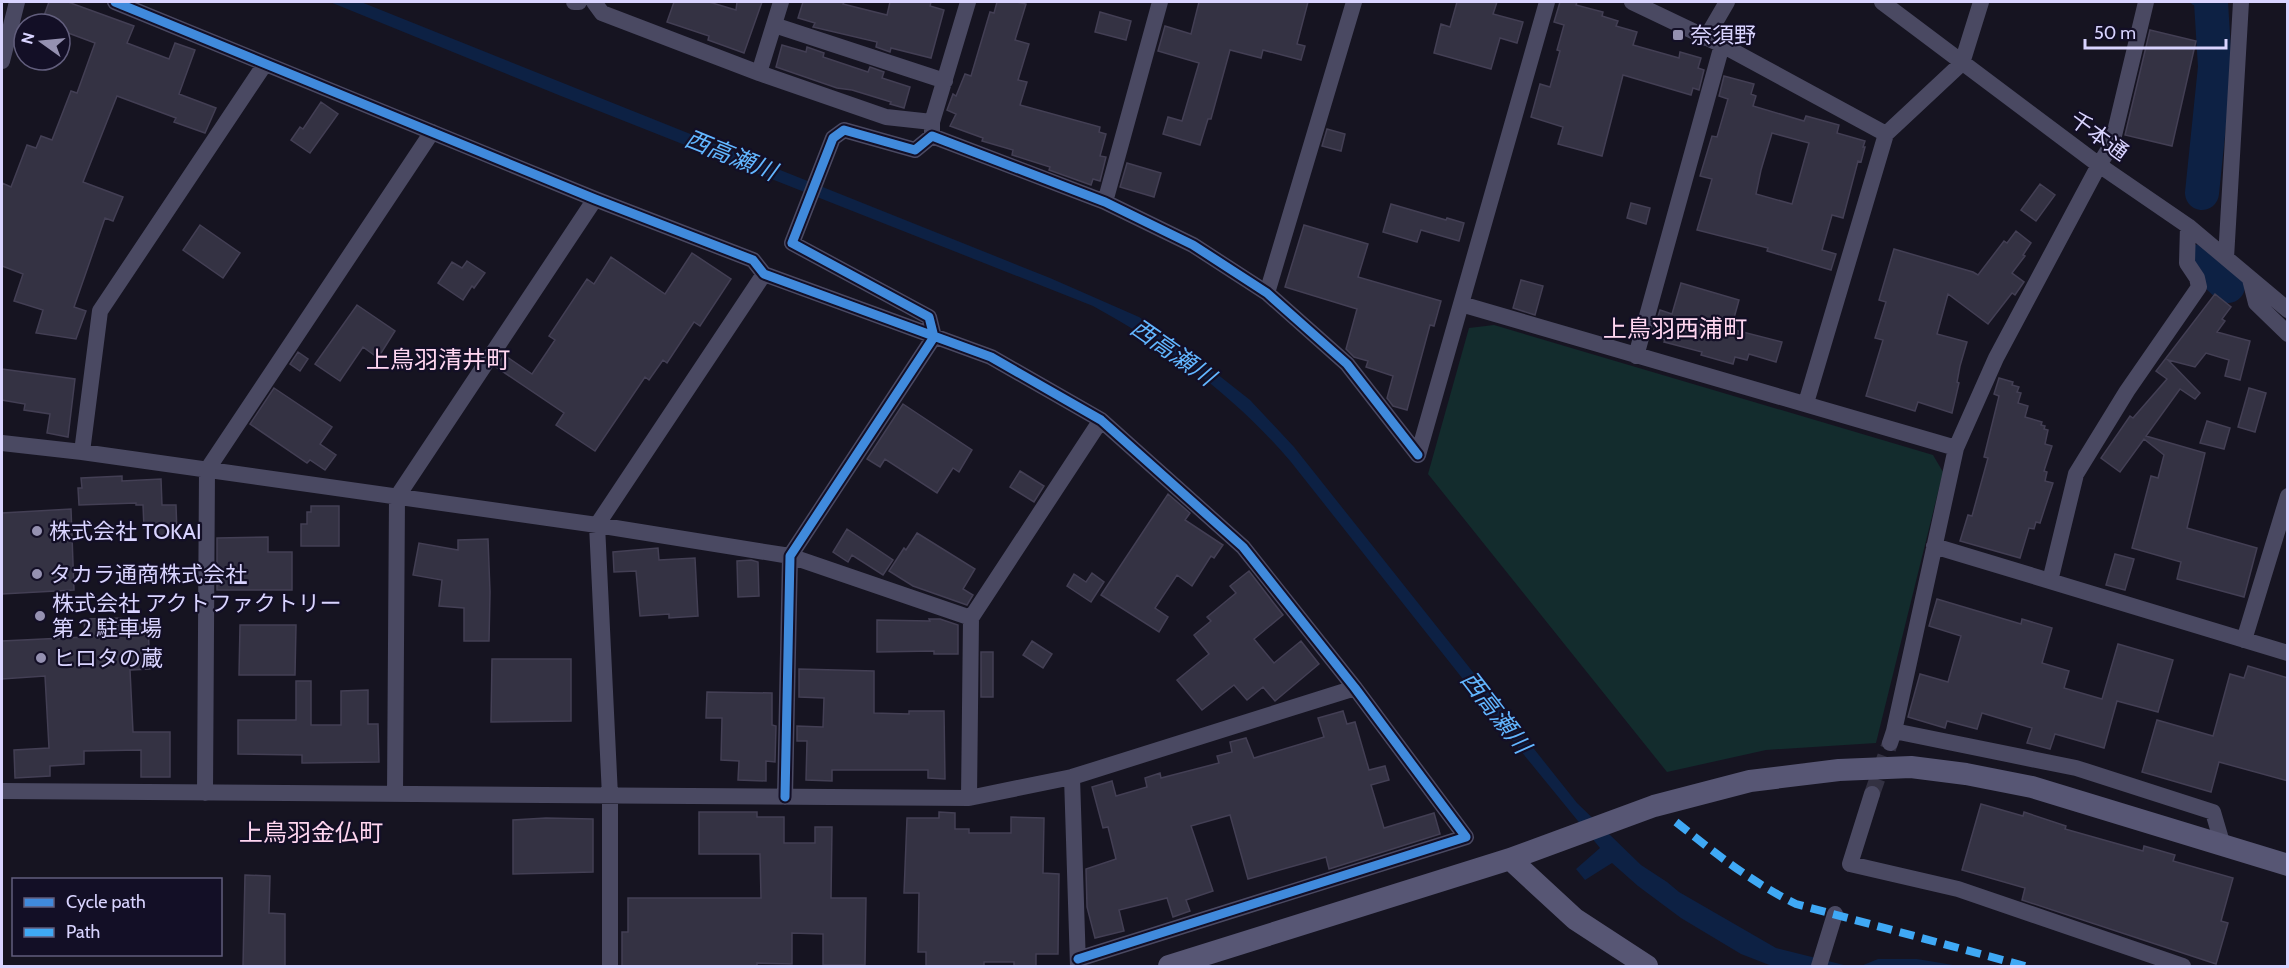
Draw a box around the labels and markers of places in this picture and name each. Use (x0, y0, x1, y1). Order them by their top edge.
place label: 奈須野 (1690, 22, 1756, 49)
marker: 奈須野 (1671, 28, 1685, 42)
place label: 株式会社 TOKAI (49, 518, 202, 545)
marker: 株式会社 TOKAI (30, 524, 44, 538)
place label: タカラ通商株式会社 (49, 561, 247, 588)
marker: タカラ通商株式会社 (30, 567, 44, 581)
place label: 株式会社 アクトファクトリー 第２駐車場 (52, 590, 342, 642)
marker: 株式会社 アクトファクトリー 第２駐車場 (33, 609, 47, 623)
place label: ヒロタの蔵 (53, 645, 163, 672)
marker: ヒロタの蔵 (34, 651, 48, 665)

